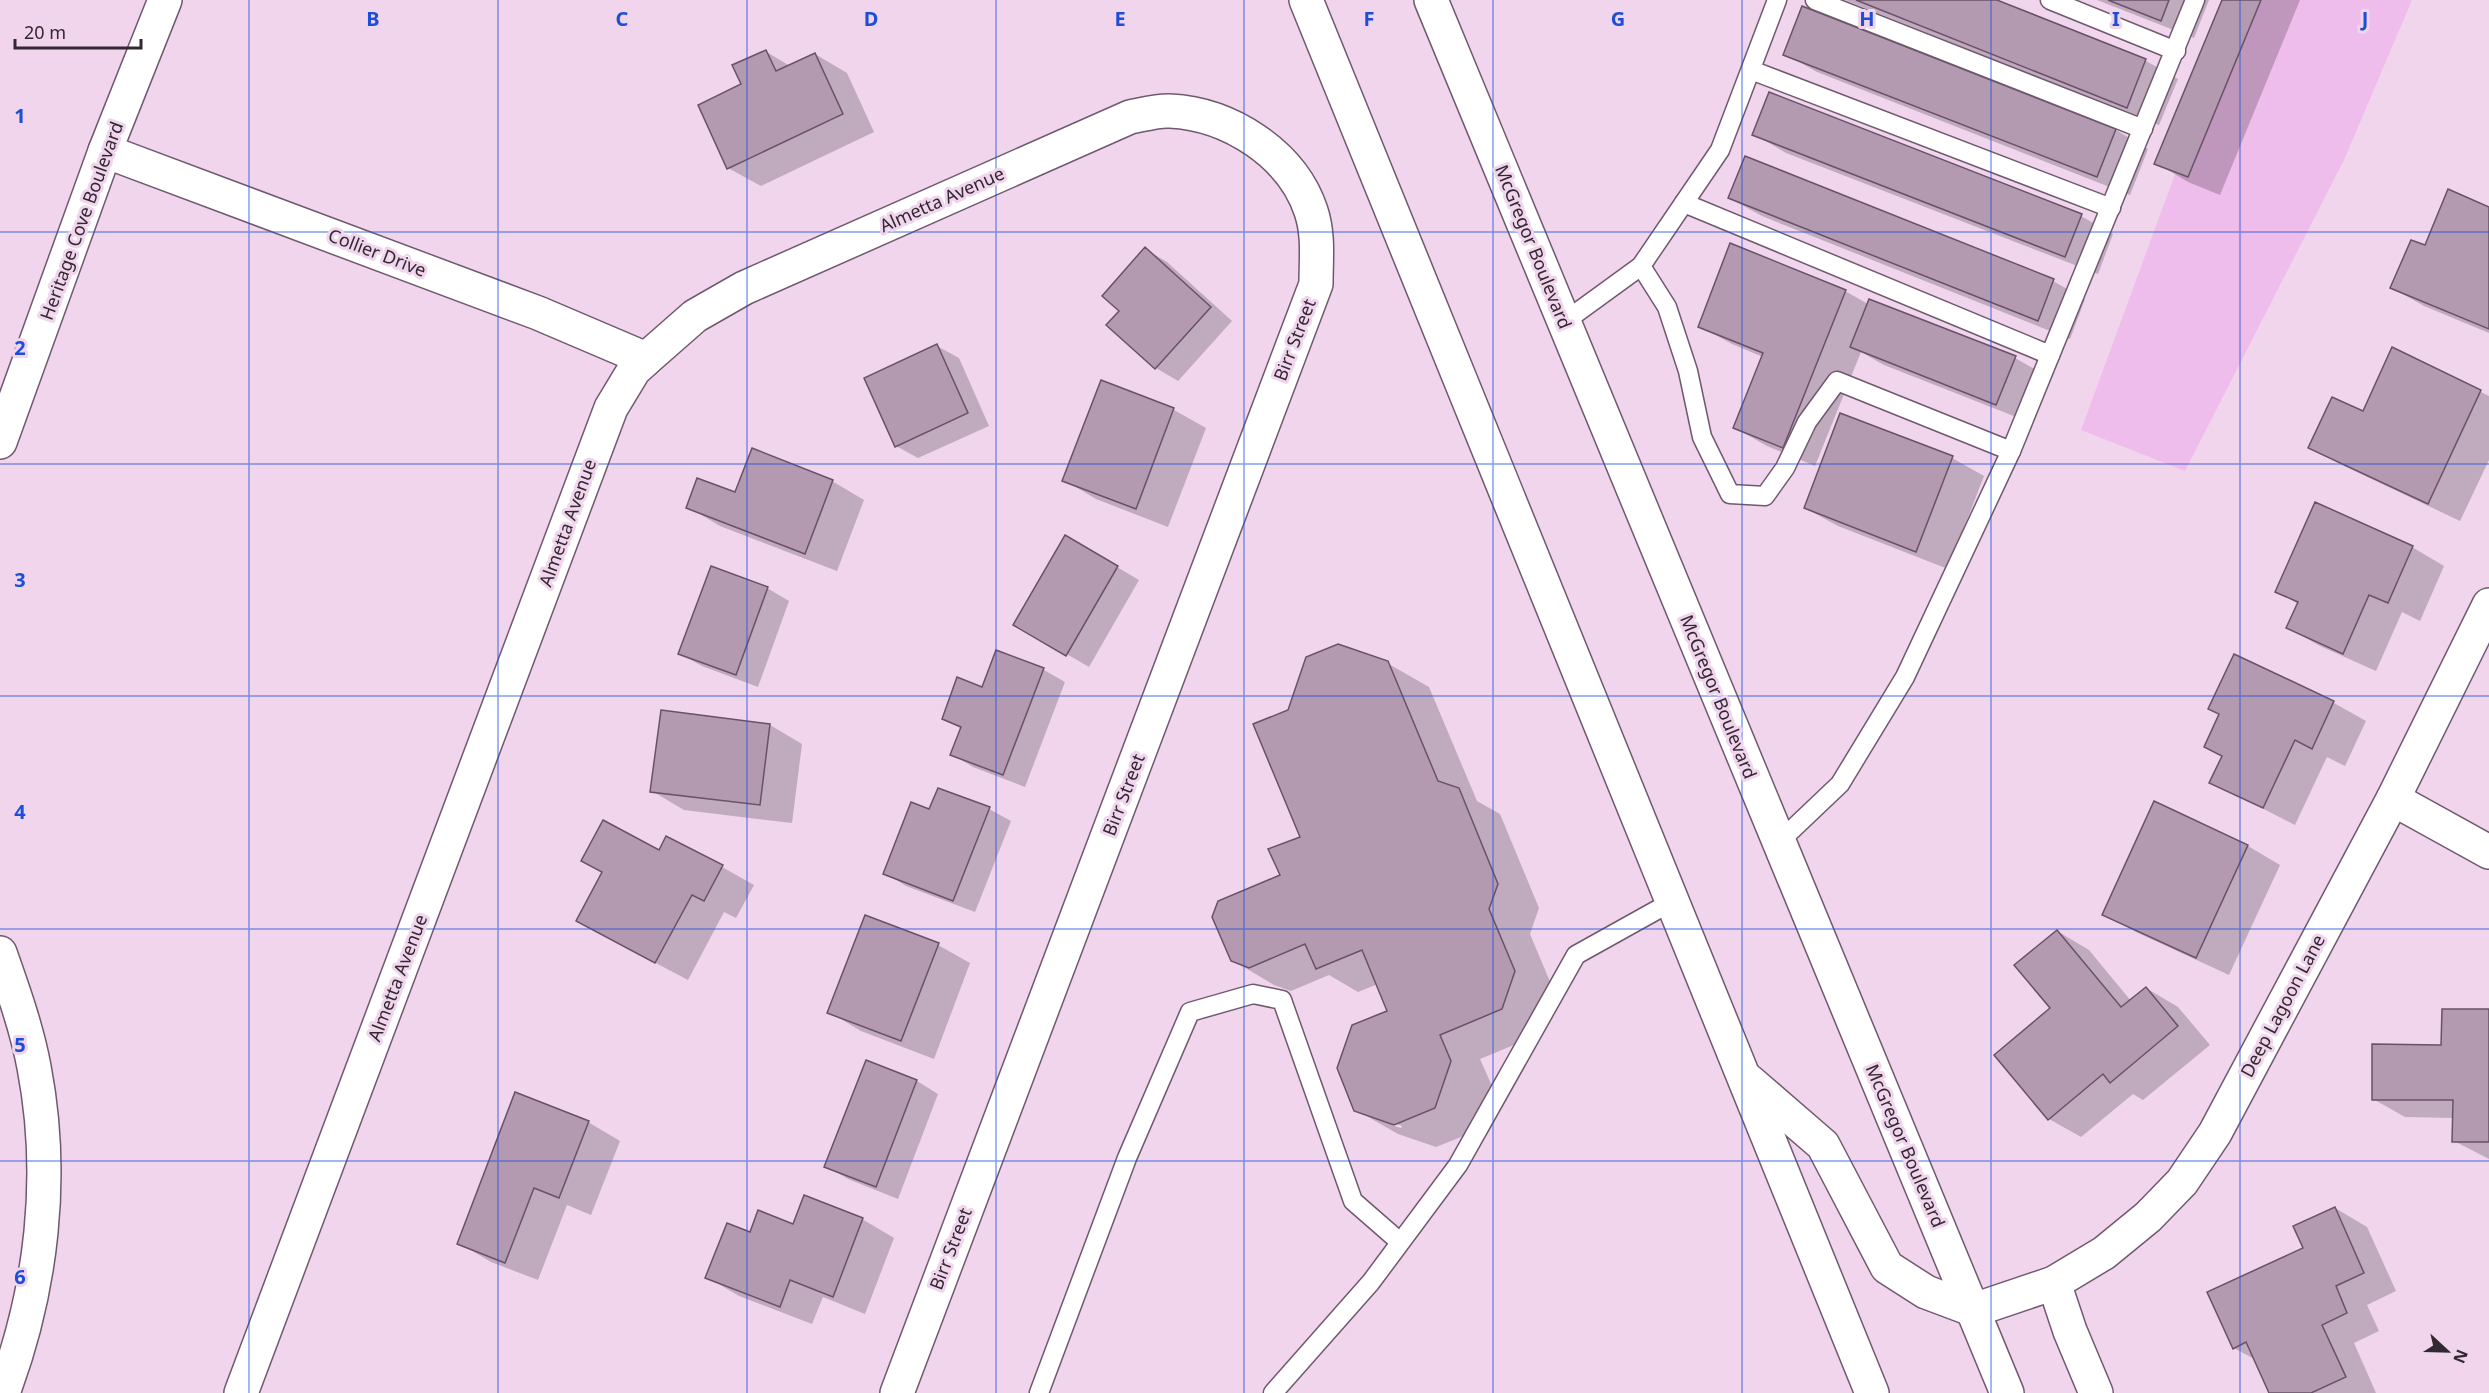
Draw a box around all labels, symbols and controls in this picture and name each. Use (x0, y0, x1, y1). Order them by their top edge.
text: B (366, 5, 380, 32)
text: C (616, 5, 629, 32)
text: D (864, 5, 878, 32)
text: E (1114, 5, 1126, 32)
text: F (1364, 5, 1374, 32)
text: G (1611, 5, 1625, 32)
text: H (1859, 5, 1875, 32)
text: I (2112, 5, 2120, 32)
text: J (2360, 5, 2368, 32)
scale bar (15, 12, 141, 50)
text: 20 m (24, 20, 66, 44)
text: 1 (14, 102, 26, 129)
street label: Heritage Cove Boulevard (34, 118, 128, 323)
street label: Almetta Avenue (875, 161, 1008, 237)
street label: McGregor Boulevard (1490, 161, 1578, 332)
street label: Collier Drive (325, 222, 430, 282)
street label: Birr Street (1267, 295, 1321, 384)
text: 2 (14, 334, 26, 361)
street label: Almetta Avenue (533, 456, 601, 590)
text: 3 (14, 566, 26, 593)
street label: McGregor Boulevard (1675, 611, 1763, 782)
street label: Birr Street (1096, 750, 1150, 839)
text: 4 (14, 798, 26, 825)
street label: Almetta Avenue (362, 911, 432, 1045)
street label: Deep Lagoon Lane (2234, 930, 2330, 1081)
text: 5 (14, 1031, 26, 1058)
street label: McGregor Boulevard (1861, 1060, 1951, 1231)
street label: Birr Street (923, 1204, 977, 1293)
text: 6 (14, 1263, 26, 1290)
north arrow (2417, 1321, 2477, 1381)
text: N (2448, 1346, 2474, 1367)

